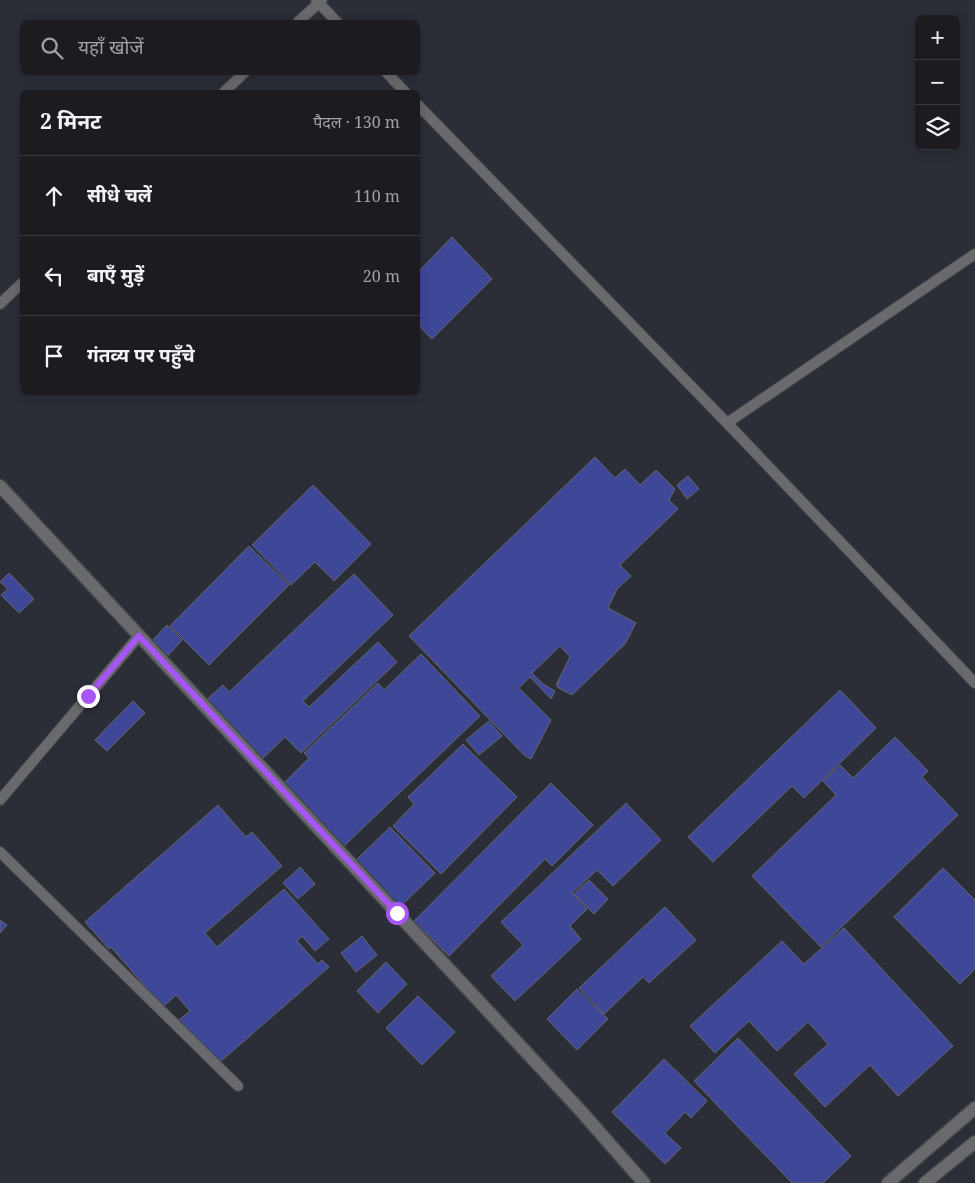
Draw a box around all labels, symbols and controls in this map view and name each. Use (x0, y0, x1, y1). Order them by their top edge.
map controls (915, 15, 960, 150)
button: + (915, 15, 960, 60)
search box (20, 20, 420, 75)
icon: search (38, 34, 66, 62)
text: यहाँ खोजें (78, 34, 144, 60)
button: − (915, 60, 960, 105)
button: layers (915, 105, 960, 150)
text: 2 मिनट (40, 107, 101, 135)
text: पैदल · 130 m (313, 111, 400, 133)
icon: ahead (40, 182, 68, 210)
text: सीधे चलें (87, 182, 152, 208)
text: 110 m (354, 185, 400, 207)
icon: left (40, 262, 68, 290)
text: बाएँ मुड़ें (87, 262, 144, 288)
text: 20 m (363, 265, 400, 287)
icon: arrive (40, 342, 68, 370)
text: गंतव्य पर पहुँचे (87, 342, 195, 368)
route end (77, 685, 100, 708)
route start (386, 902, 409, 925)

